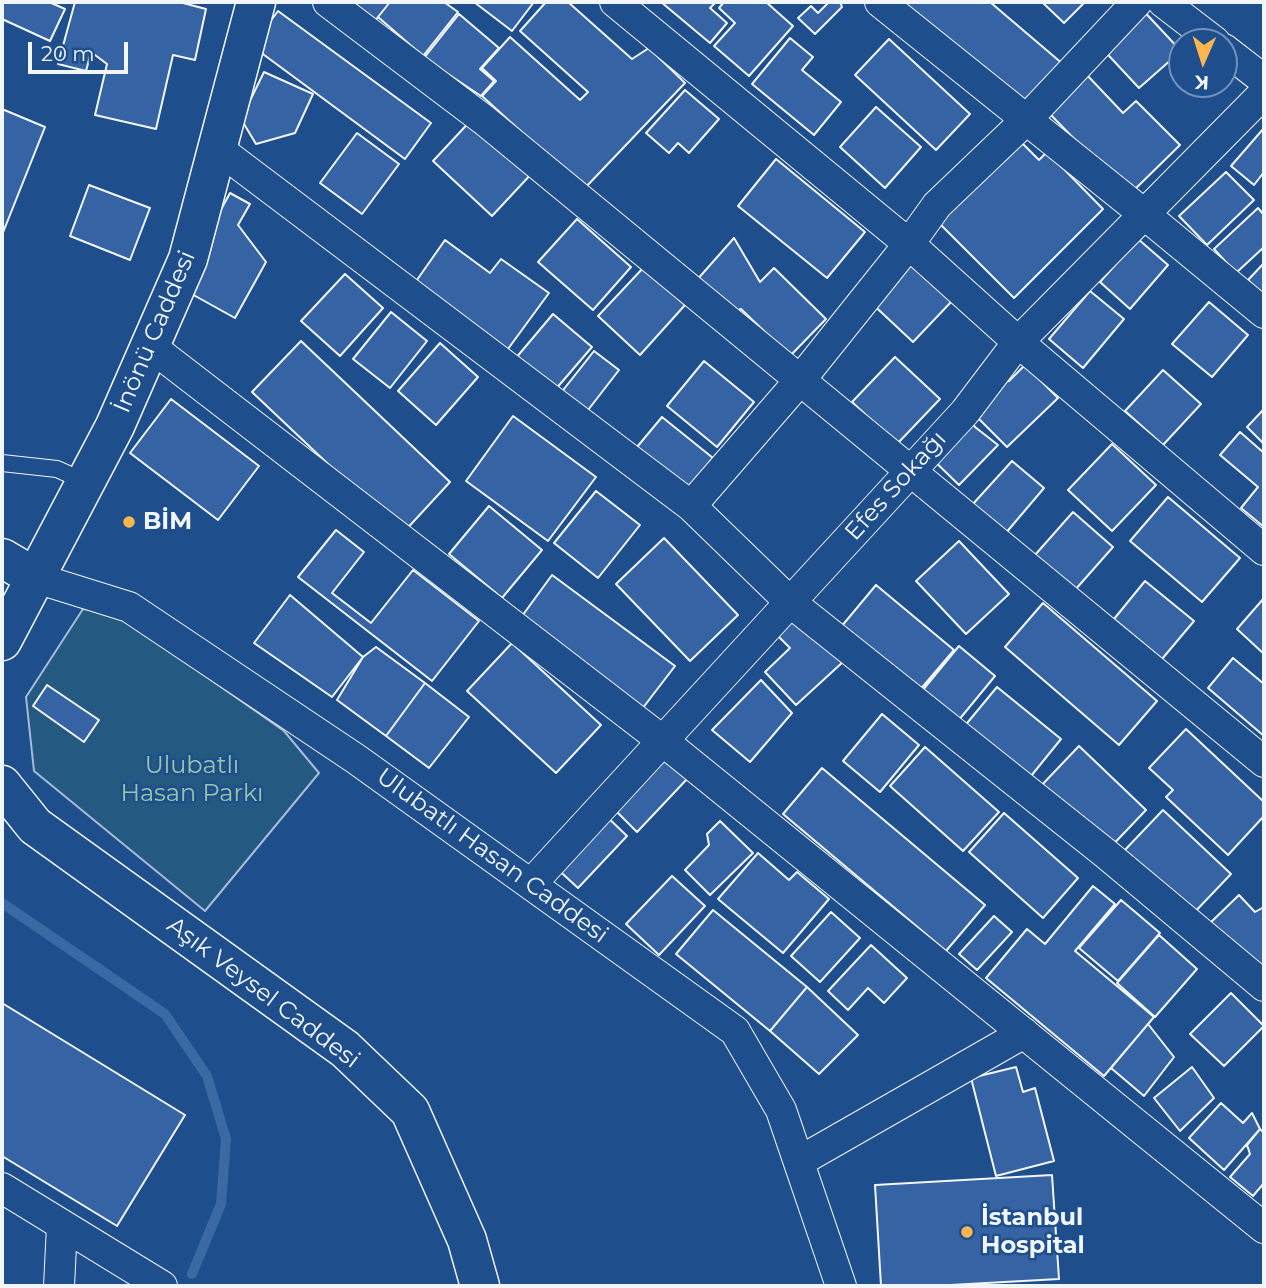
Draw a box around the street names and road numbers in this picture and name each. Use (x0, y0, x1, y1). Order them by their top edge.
street label: İnönü Caddesi (108, 247, 202, 417)
street label: Efes Sokağı (839, 425, 953, 547)
street label: Ulubatlı Hasan Caddesi (371, 762, 613, 950)
street label: Aşık Veysel Caddesi (161, 911, 365, 1075)

